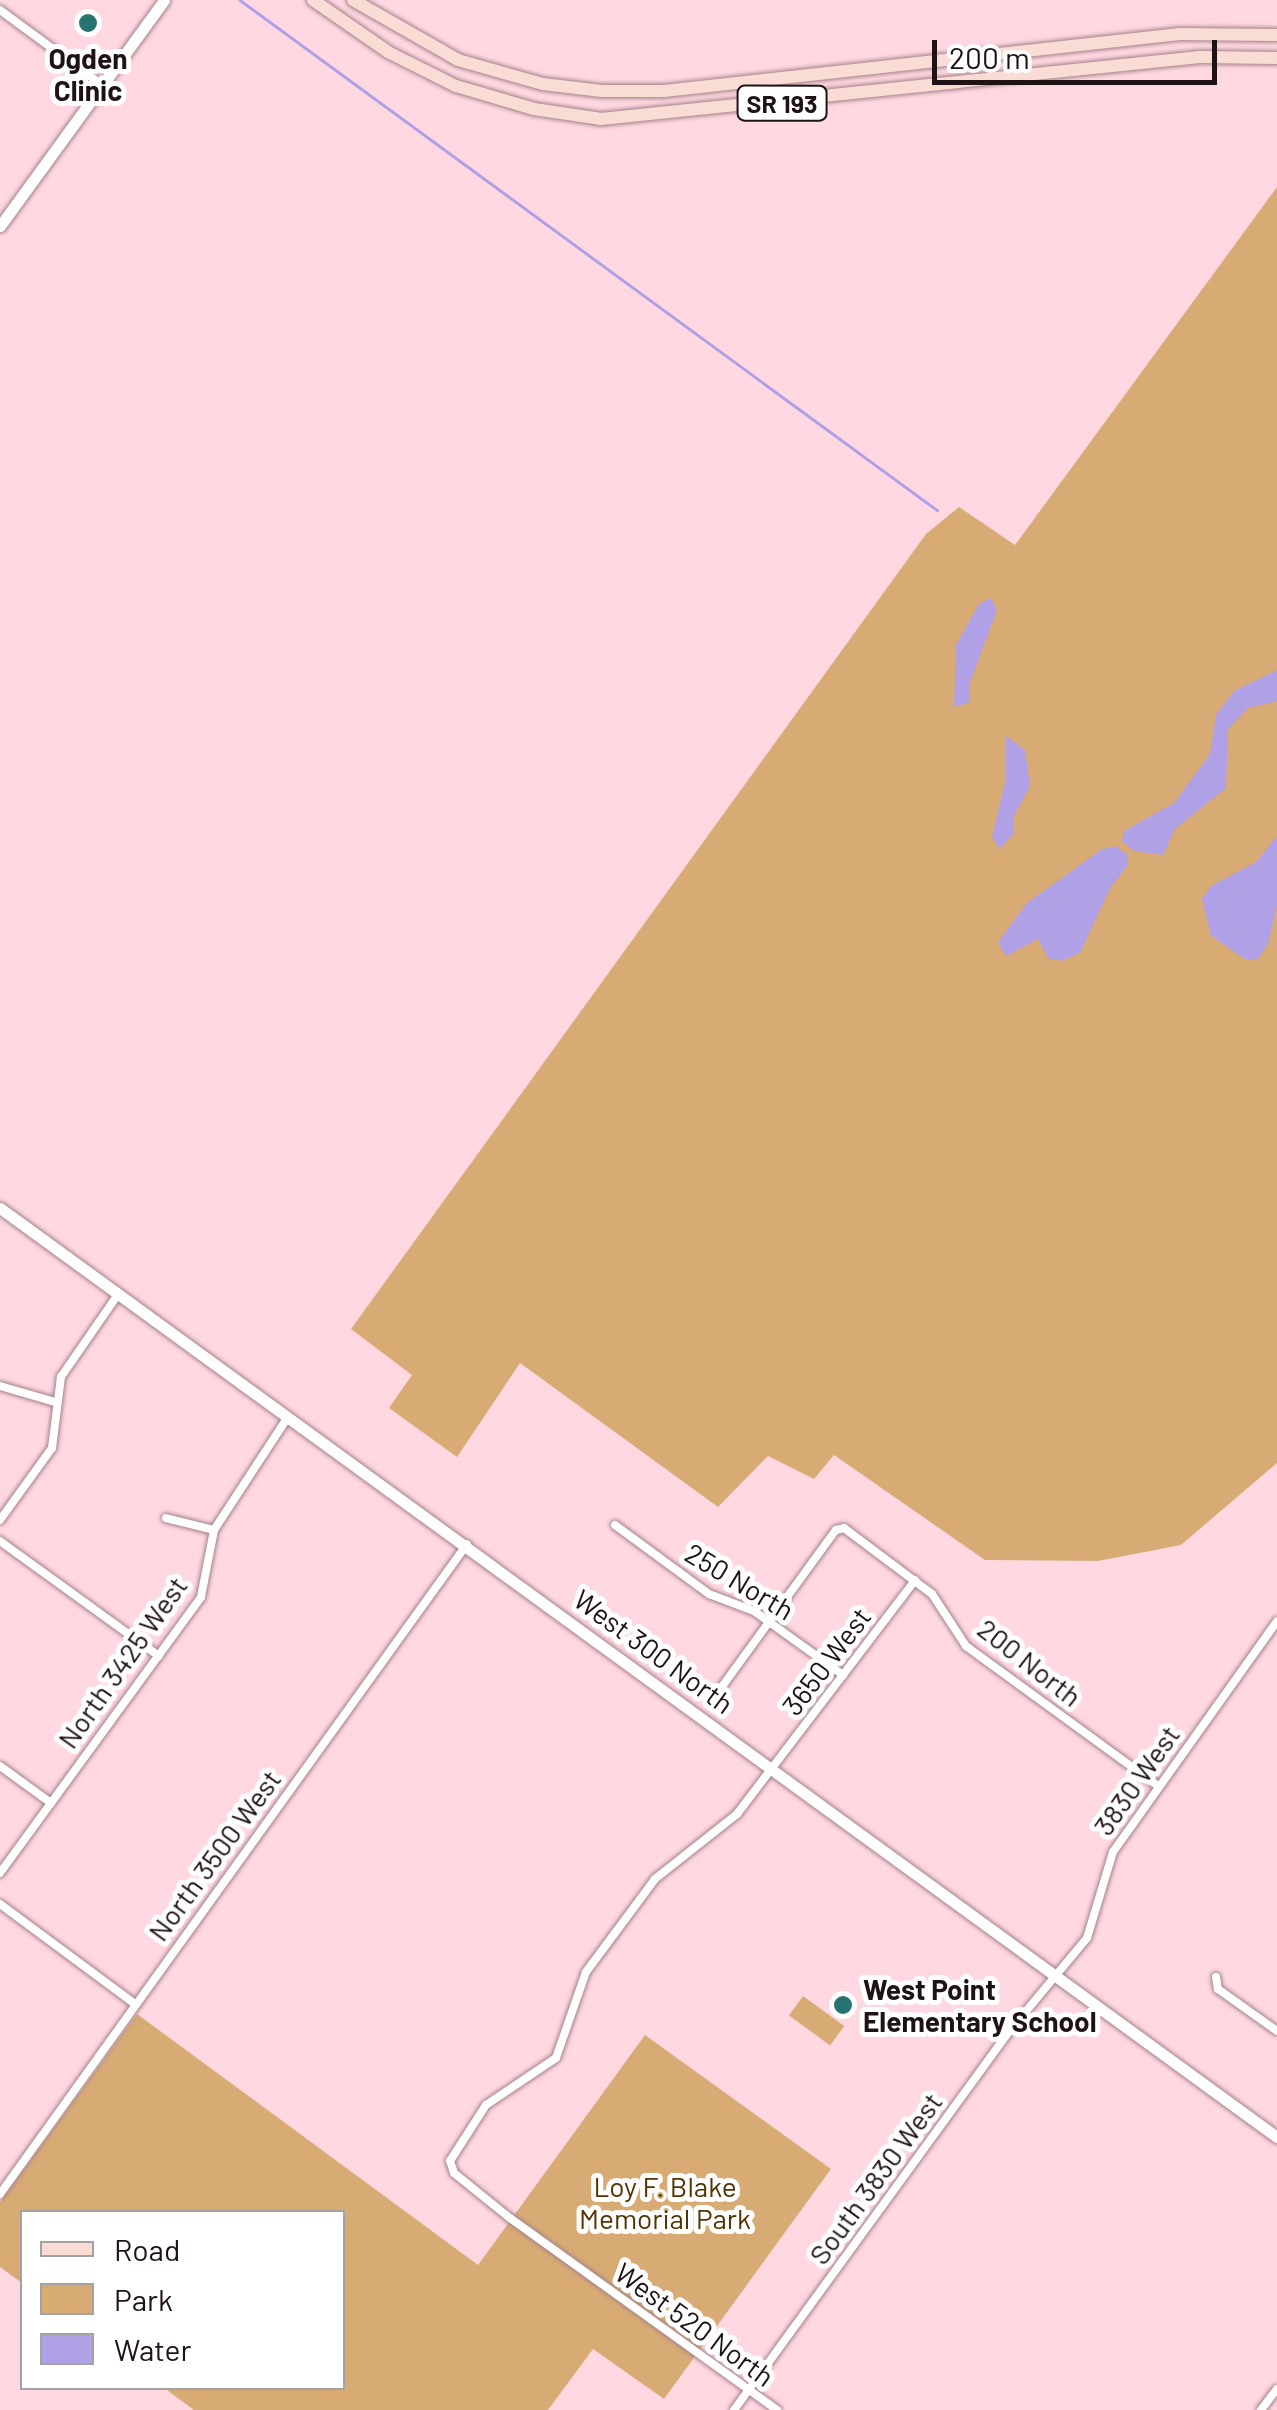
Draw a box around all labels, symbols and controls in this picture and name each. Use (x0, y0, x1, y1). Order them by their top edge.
marker: Ogden Clinic (75, 10, 101, 36)
scale bar (937, 20, 1222, 82)
text: 200 m (949, 39, 1030, 75)
place label: Ogden Clinic (48, 41, 128, 107)
road number: SR 193 (734, 83, 830, 123)
street label: 250 North (680, 1535, 800, 1627)
street label: North 3425 West (50, 1570, 194, 1754)
street label: West 300 North (568, 1582, 740, 1720)
street label: 3650 West (775, 1601, 877, 1721)
street label: 200 North (971, 1611, 1089, 1713)
street label: 3830 West (1086, 1719, 1186, 1841)
street label: North 3500 West (141, 1763, 287, 1947)
place label: West Point Elementary School (863, 1972, 1096, 2038)
marker: West Point Elementary School (832, 1994, 854, 2016)
street label: South 3830 West (801, 2086, 949, 2270)
park label: Loy F. Blake Memorial Park (579, 2169, 751, 2235)
legend (20, 2210, 345, 2390)
text: Road (114, 2231, 180, 2267)
street label: West 520 North (609, 2255, 781, 2393)
text: Park (114, 2281, 173, 2317)
text: Water (114, 2331, 192, 2367)

